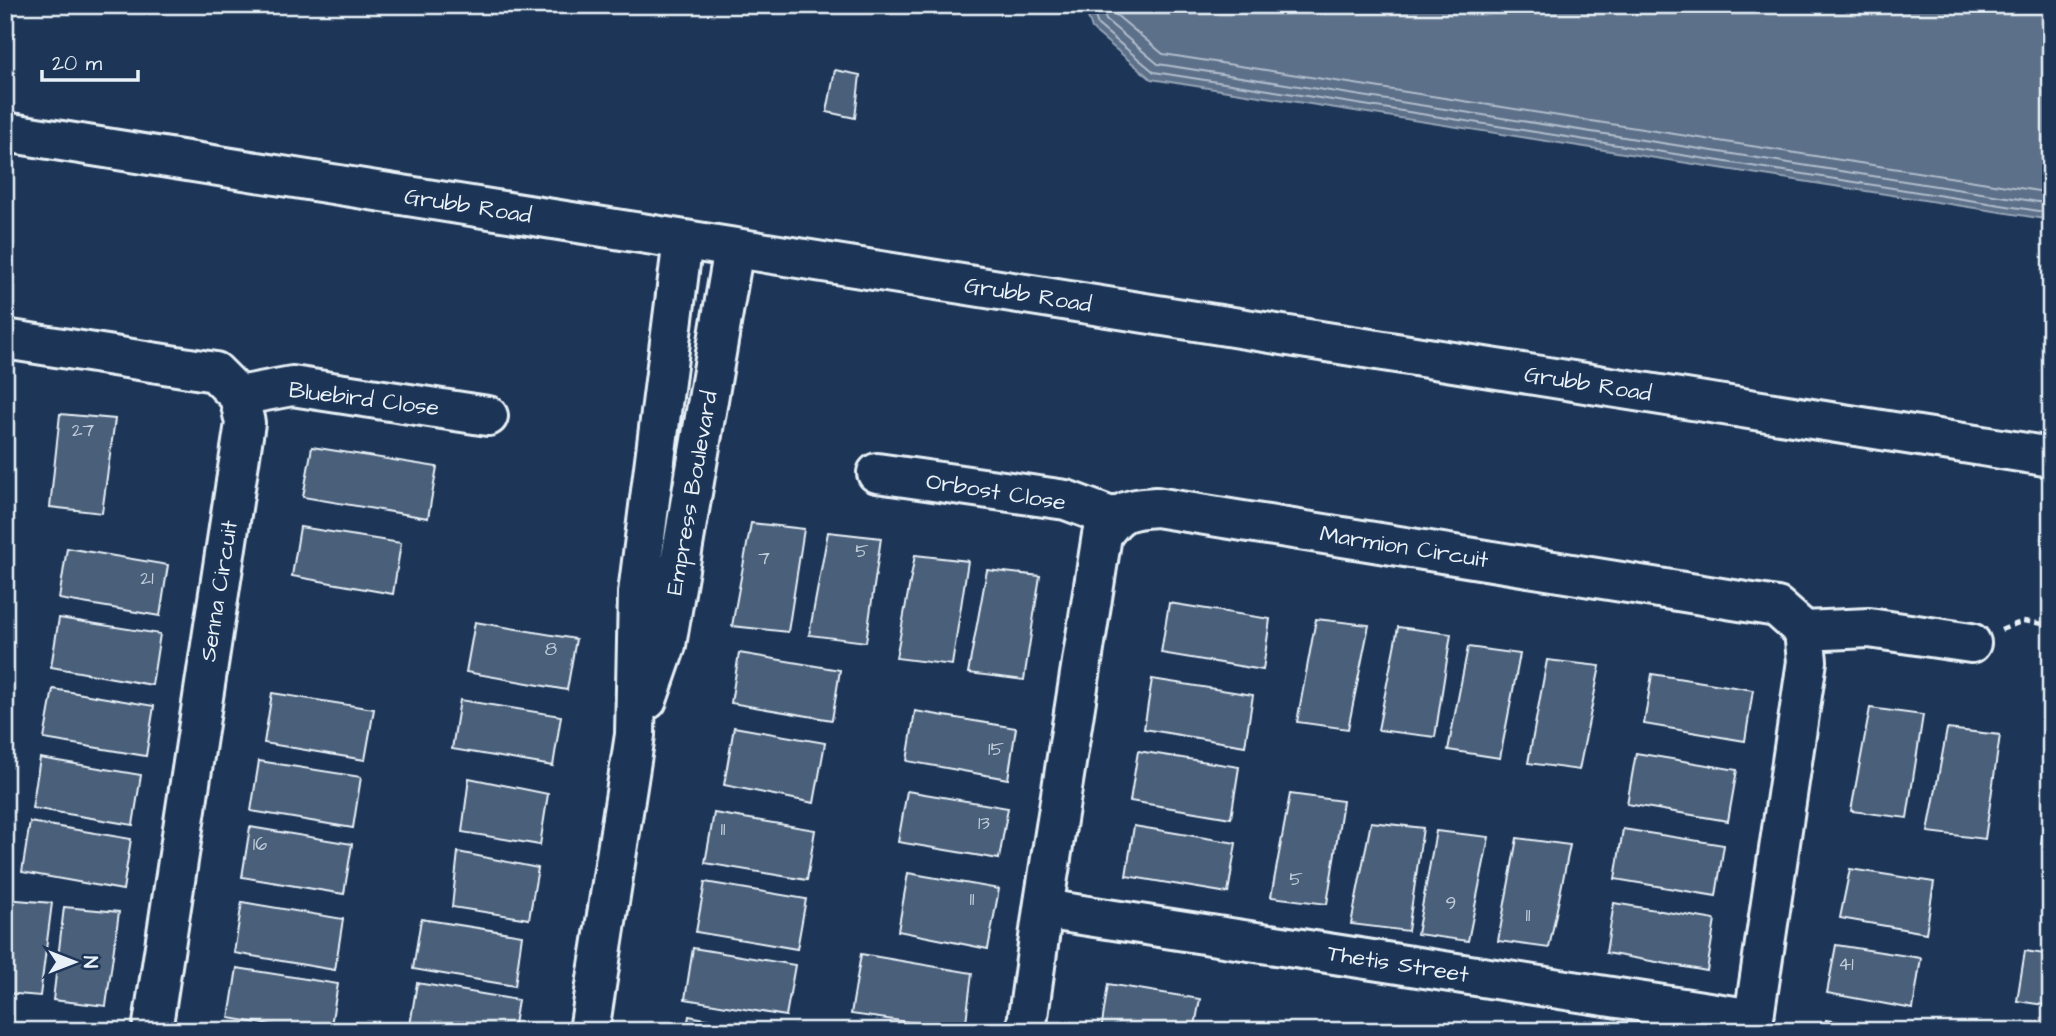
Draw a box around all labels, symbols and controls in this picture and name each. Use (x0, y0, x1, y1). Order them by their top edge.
scale bar (42, 38, 138, 82)
text: 20 m (52, 49, 103, 78)
street label: Grubb Road (402, 180, 534, 232)
street label: Grubb Road (962, 269, 1094, 321)
street label: Grubb Road (1522, 358, 1654, 410)
street label: Bluebird Close (287, 374, 441, 424)
street label: Empress Boulevard (658, 388, 726, 598)
house number: 27 (72, 417, 95, 444)
street label: Orbost Close (924, 465, 1068, 519)
street label: Senna Circuit (192, 517, 246, 664)
street label: Marmion Circuit (1318, 518, 1491, 576)
house number: 5 (855, 538, 869, 565)
house number: 7 (758, 545, 770, 572)
house number: 21 (140, 565, 154, 592)
house number: 8 (545, 636, 557, 663)
house number: 15 (988, 736, 1004, 763)
house number: 13 (978, 810, 990, 837)
house number: 11 (721, 816, 726, 843)
house number: 16 (253, 831, 267, 858)
house number: 5 (1289, 866, 1303, 893)
house number: 11 (970, 886, 975, 913)
house number: 9 (1446, 890, 1456, 917)
house number: 11 (1526, 902, 1531, 929)
north arrow (38, 928, 108, 998)
street label: Thetis Street (1325, 937, 1472, 991)
house number: 41 (1838, 951, 1854, 978)
text: N (76, 956, 103, 968)

